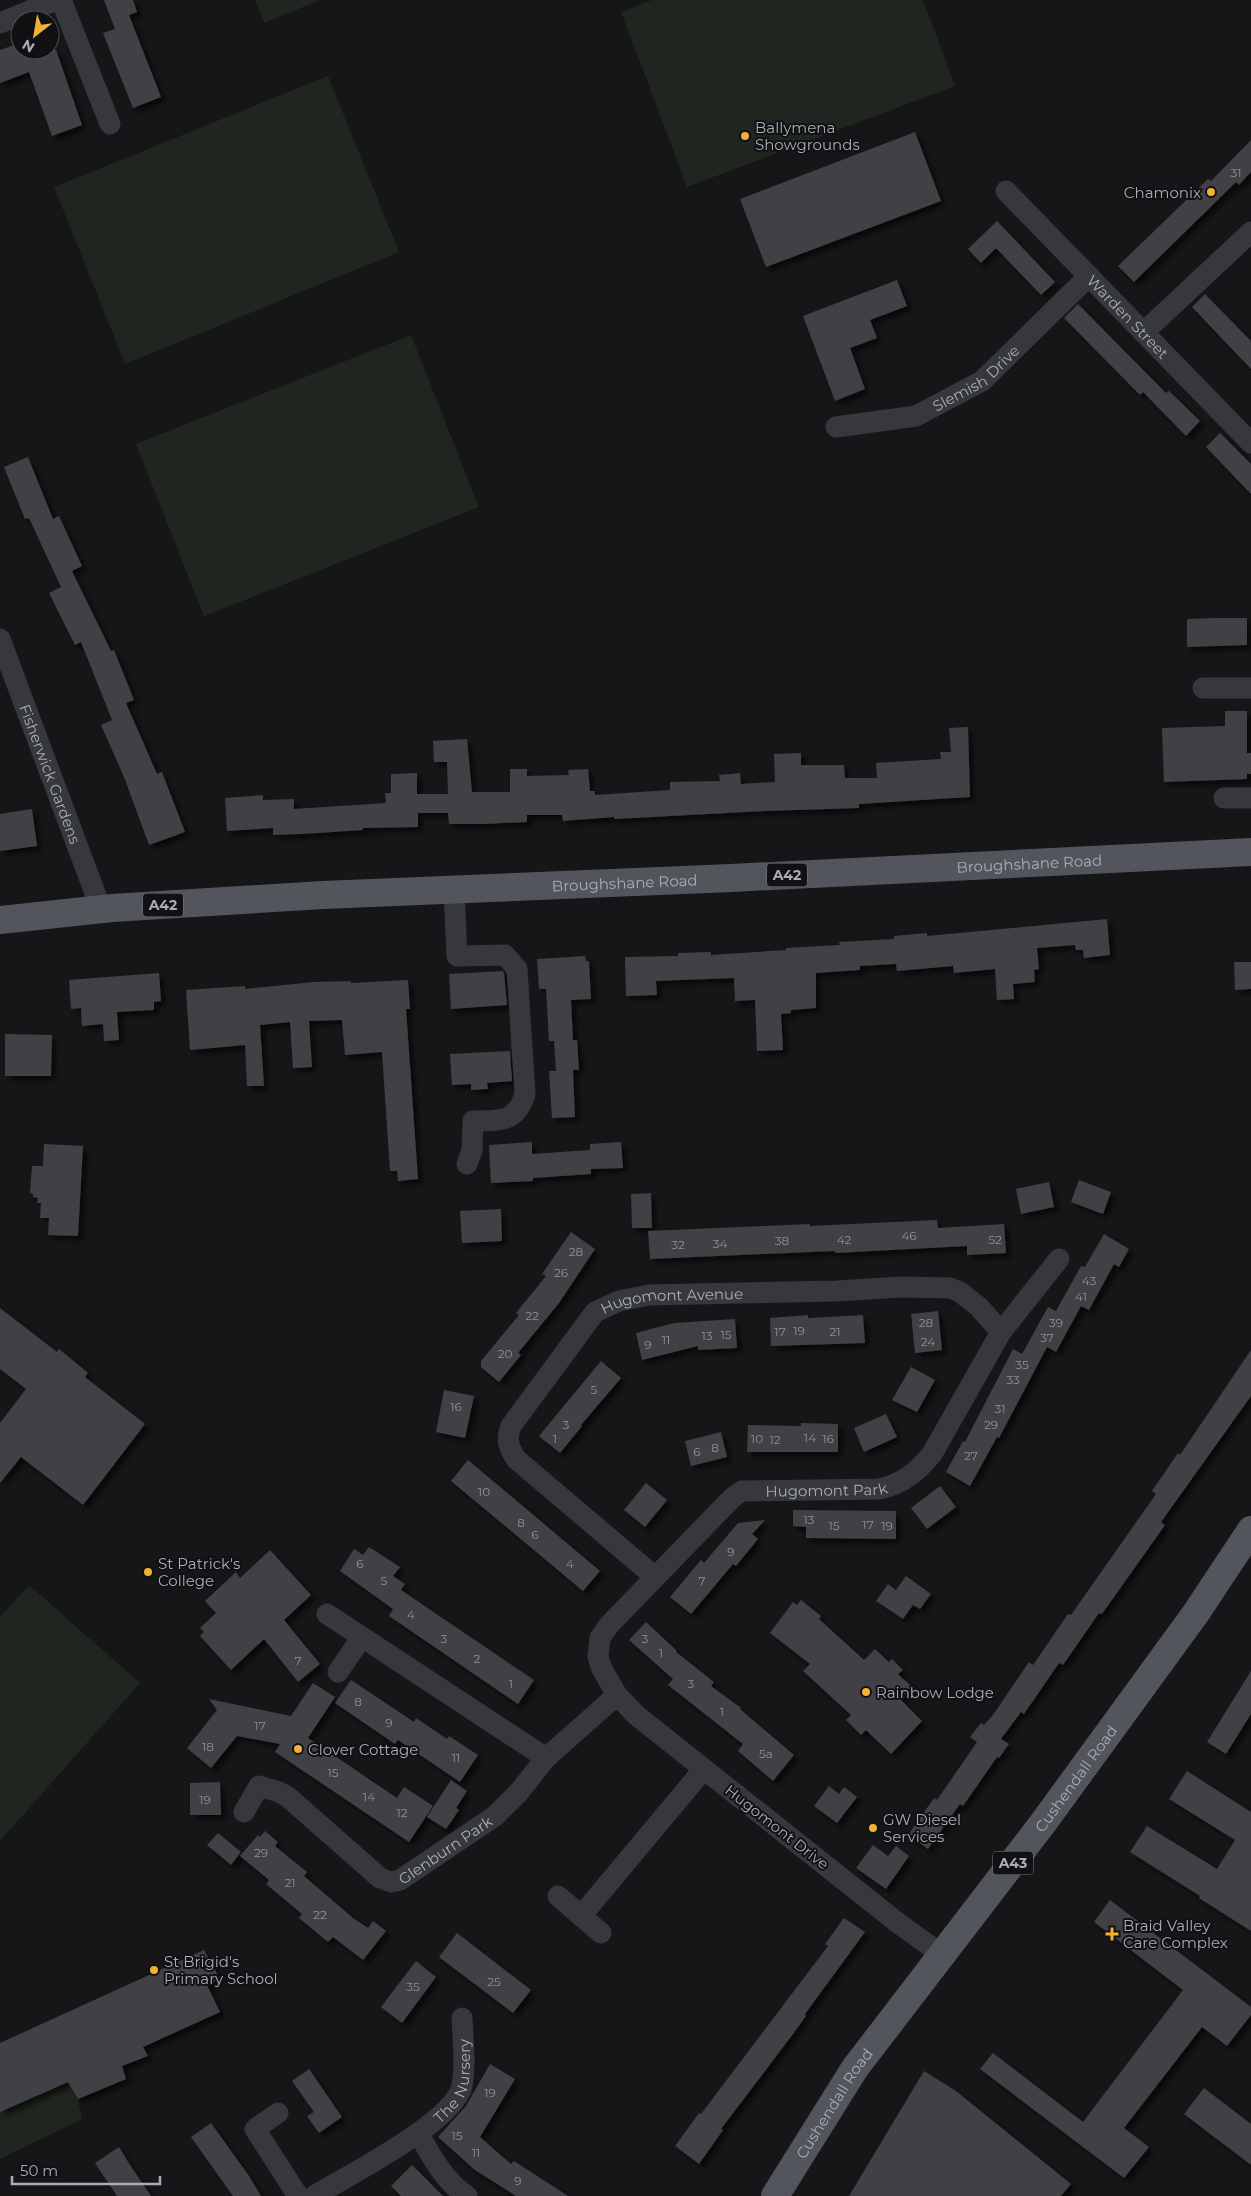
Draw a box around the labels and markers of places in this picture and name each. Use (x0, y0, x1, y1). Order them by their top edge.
place label: Ballymena Showgrounds (755, 118, 860, 154)
marker: Ballymena Showgrounds (739, 130, 751, 142)
place label: Chamonix (1124, 183, 1201, 202)
marker: Chamonix (1205, 186, 1217, 198)
place label: St Patrick's College (158, 1554, 240, 1590)
marker: St Patrick's College (142, 1566, 154, 1578)
place label: Rainbow Lodge (876, 1683, 994, 1702)
marker: Rainbow Lodge (860, 1686, 872, 1698)
place label: Clover Cottage (308, 1740, 418, 1759)
marker: Clover Cottage (292, 1743, 304, 1755)
place label: GW Diesel Services (883, 1810, 961, 1846)
marker: GW Diesel Services (867, 1822, 879, 1834)
place label: Braid Valley Care Complex (1123, 1916, 1228, 1952)
marker: Braid Valley Care Complex (1105, 1927, 1119, 1941)
place label: St Brigid's Primary School (164, 1952, 278, 1988)
marker: St Brigid's Primary School (148, 1964, 160, 1976)

